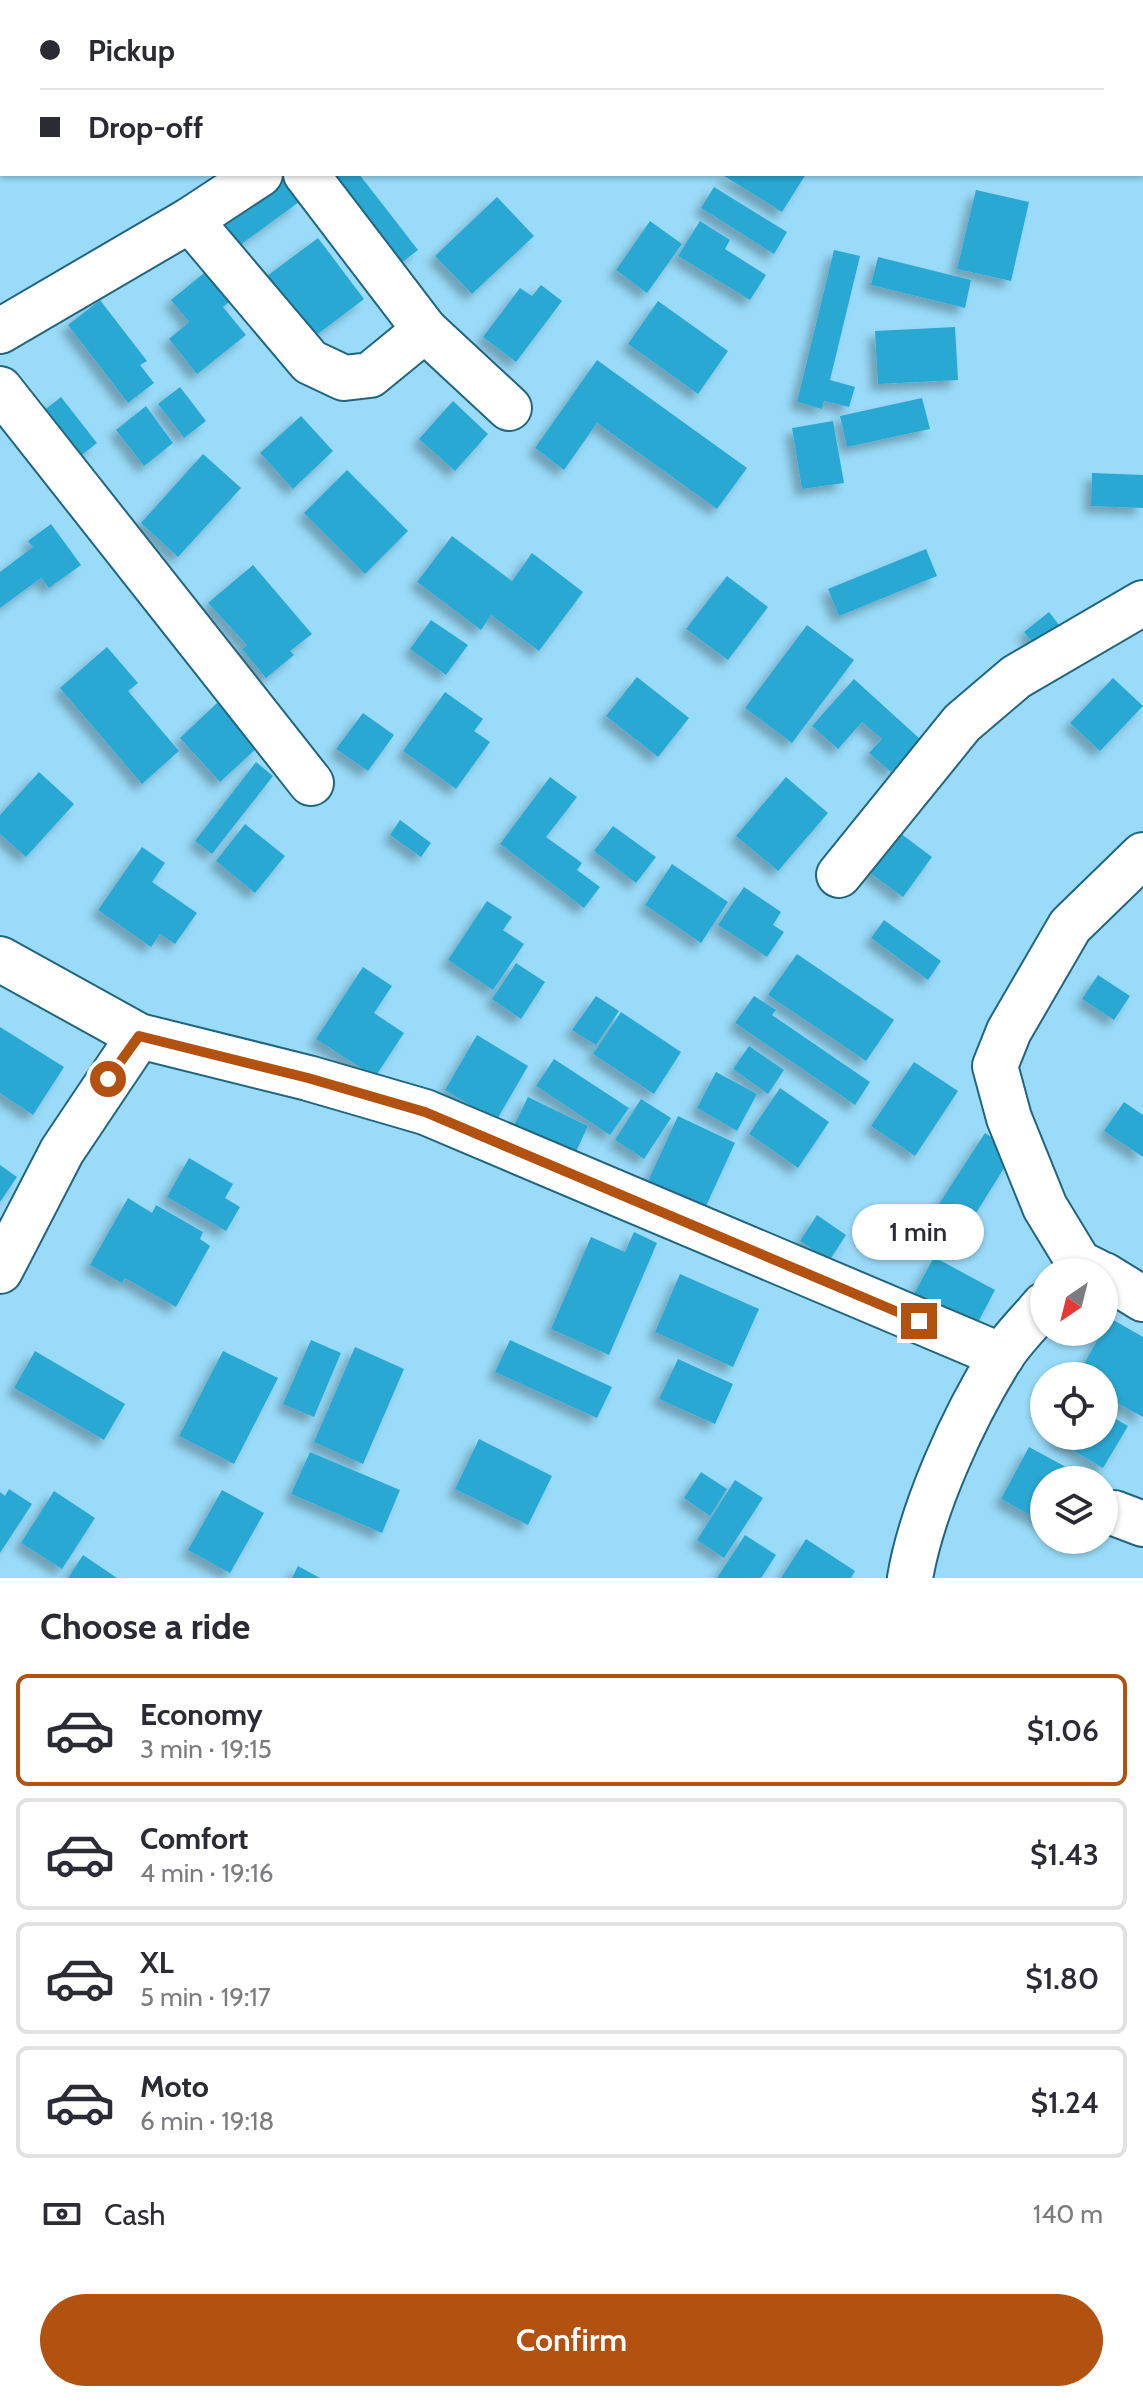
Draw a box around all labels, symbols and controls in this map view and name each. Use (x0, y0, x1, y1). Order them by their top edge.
text: Pickup (88, 32, 175, 69)
text: Drop-off (88, 109, 203, 146)
route start (90, 1061, 126, 1097)
callout: 1 min (853, 1205, 985, 1261)
text: 1 min (889, 1216, 947, 1248)
north arrow (1030, 1258, 1118, 1346)
map controls (1030, 1258, 1118, 1554)
route end (901, 1303, 937, 1339)
button: locate (1030, 1362, 1118, 1450)
button: layers (1030, 1466, 1118, 1554)
text: Choose a ride (40, 1604, 250, 1648)
icon: car (44, 1694, 116, 1766)
text: Economy (140, 1696, 263, 1733)
text: $1.06 (1027, 1712, 1099, 1749)
text: 3 min · 19:15 (140, 1733, 272, 1765)
icon: car (44, 1818, 116, 1890)
text: Comfort (140, 1820, 248, 1857)
text: $1.43 (1030, 1836, 1099, 1873)
text: 4 min · 19:16 (140, 1857, 274, 1889)
icon: car (44, 1942, 116, 2014)
text: XL (140, 1944, 174, 1981)
text: $1.80 (1025, 1960, 1099, 1997)
text: 5 min · 19:17 (140, 1981, 271, 2013)
icon: car (44, 2066, 116, 2138)
text: Moto (140, 2068, 209, 2105)
text: $1.24 (1030, 2084, 1099, 2121)
text: 6 min · 19:18 (140, 2105, 274, 2137)
icon: cash (40, 2192, 84, 2236)
text: Cash (104, 2196, 166, 2233)
text: 140 m (1033, 2198, 1103, 2230)
button: Confirm (40, 2294, 1103, 2386)

